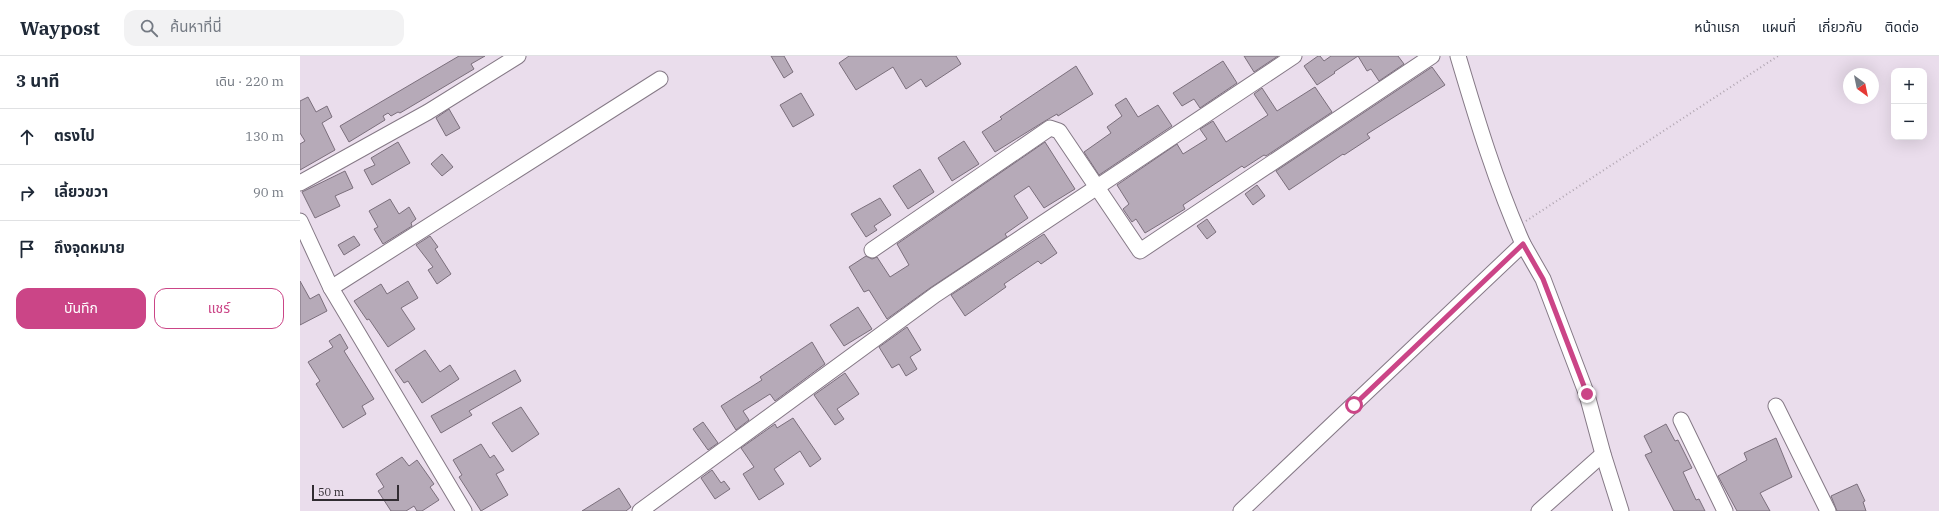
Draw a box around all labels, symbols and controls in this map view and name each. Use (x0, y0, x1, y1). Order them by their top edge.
search box (124, 10, 404, 46)
text: Waypost (20, 16, 100, 40)
icon: search (138, 17, 160, 39)
text: ค้นหาที่นี่ (170, 17, 222, 36)
text: หน้าแรก (1694, 18, 1740, 36)
text: แผนที่ (1762, 18, 1796, 36)
text: เกี่ยวกับ (1818, 18, 1863, 36)
text: ติดต่อ (1885, 18, 1919, 36)
north arrow (1843, 68, 1879, 104)
map controls (1891, 68, 1927, 140)
button: + (1891, 68, 1927, 104)
text: 3 นาที (16, 70, 59, 92)
text: เดิน · 220 m (215, 73, 284, 90)
button: − (1891, 104, 1927, 140)
icon: ahead (16, 126, 38, 148)
text: ตรงไป (54, 126, 95, 145)
text: 130 m (245, 128, 284, 145)
icon: right (16, 182, 38, 204)
text: เลี้ยวขวา (54, 182, 108, 201)
text: 90 m (253, 184, 284, 201)
icon: arrive (16, 238, 38, 260)
text: ถึงจุดหมาย (54, 238, 125, 257)
button: บันทึก (16, 288, 146, 329)
button: แชร์ (154, 288, 284, 329)
route end (1578, 385, 1596, 403)
route start (1345, 396, 1363, 414)
scale bar (312, 483, 399, 502)
text: 50 m (318, 485, 344, 499)

